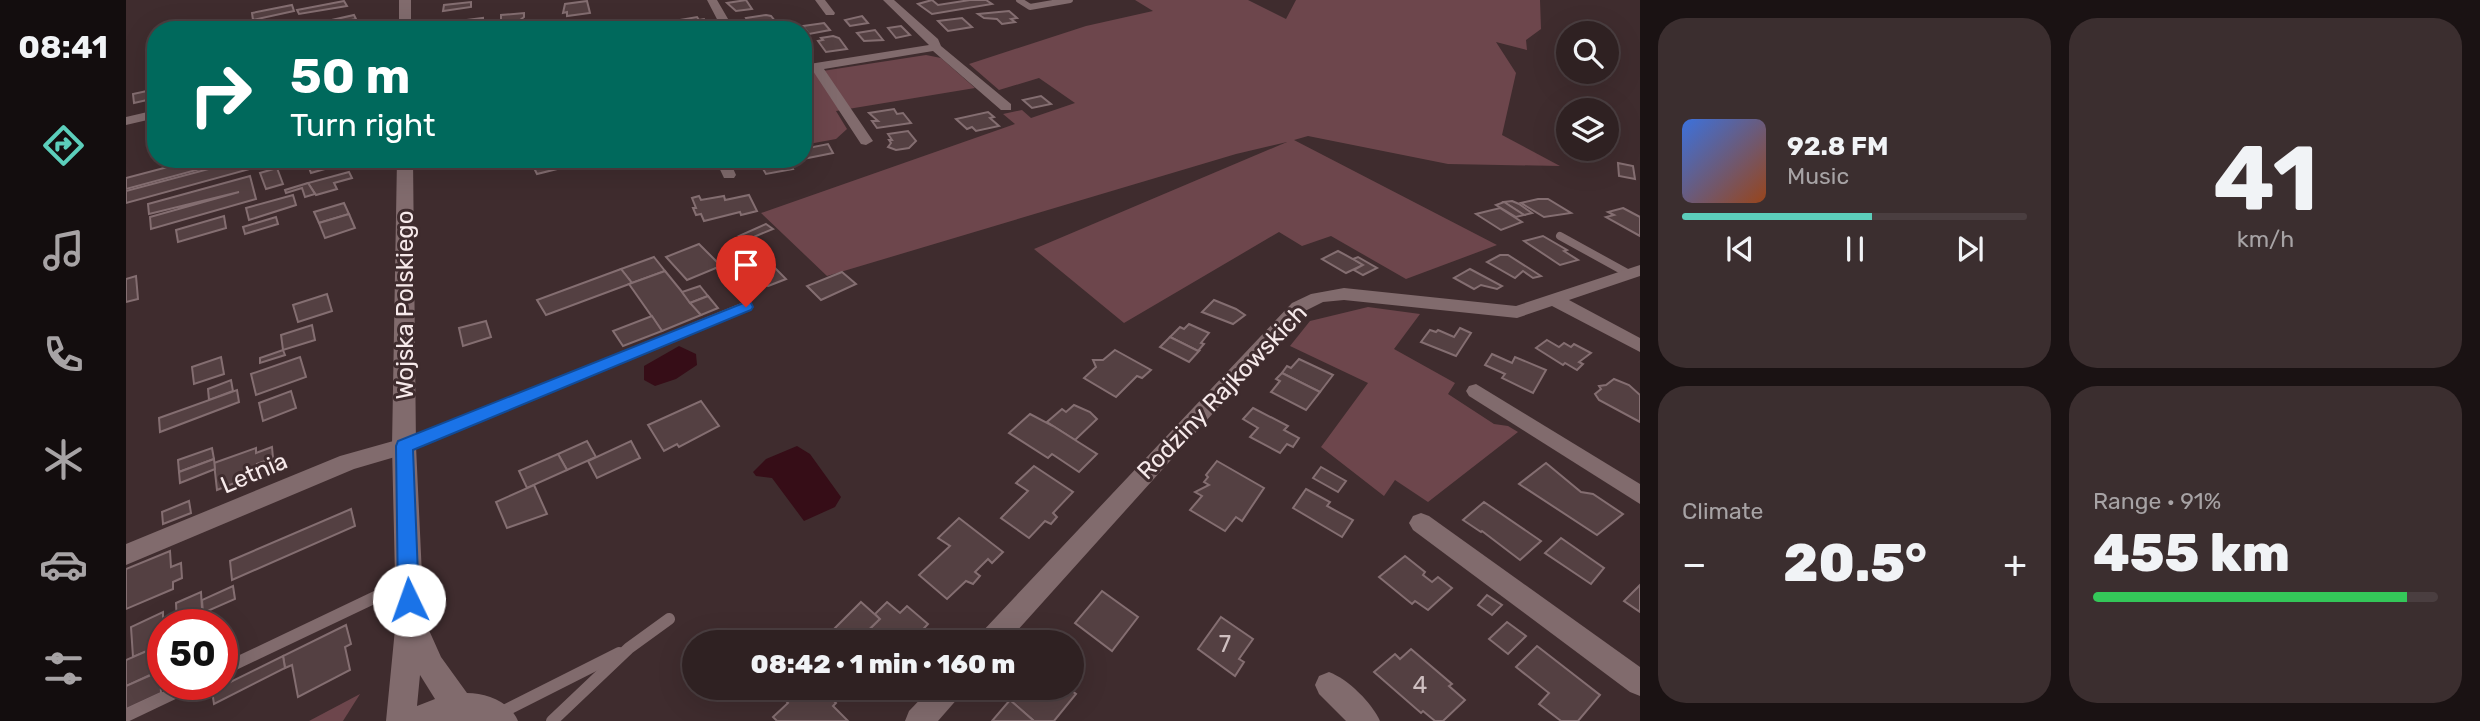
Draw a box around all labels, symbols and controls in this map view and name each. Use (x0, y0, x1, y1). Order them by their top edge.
map controls (1556, 21, 1619, 161)
button: search (1556, 21, 1619, 84)
text: 08:41 (18, 28, 108, 66)
text: 50 m (290, 47, 410, 105)
icon: right (175, 49, 266, 140)
button: layers (1556, 98, 1619, 161)
text: Turn right (290, 106, 435, 144)
icon: directions (39, 121, 88, 170)
text: 41 (2213, 125, 2318, 233)
text: 92.8 FM (1787, 131, 1889, 162)
text: Music (1787, 162, 1849, 190)
street label: Wojska Polskiego (391, 211, 419, 399)
text: km/h (2237, 225, 2294, 253)
icon: music (39, 226, 88, 275)
icon: previous (1721, 230, 1759, 268)
icon: pause (1836, 230, 1874, 268)
icon: next (1951, 230, 1989, 268)
pin (716, 235, 776, 307)
icon: arrive (727, 246, 765, 284)
street label: Rodziny Rajkowskich (1131, 299, 1313, 485)
icon: phone (39, 330, 88, 379)
icon: climate (39, 435, 88, 484)
street label: Letnia (216, 447, 292, 499)
text: Range · 91% (2093, 487, 2221, 515)
text: Climate (1682, 497, 1763, 525)
text: 455 km (2093, 522, 2290, 584)
text: 20.5° (1783, 532, 1927, 594)
icon: car (39, 540, 88, 589)
text: − (1682, 541, 1707, 587)
text: + (2003, 541, 2027, 587)
position arrow (372, 563, 446, 637)
speed limit sign: 50 (147, 609, 238, 700)
house number: 7 (1219, 630, 1231, 658)
icon: filters (39, 644, 88, 693)
text: 08:42 · 1 min · 160 m (751, 649, 1015, 680)
house number: 4 (1413, 671, 1428, 699)

